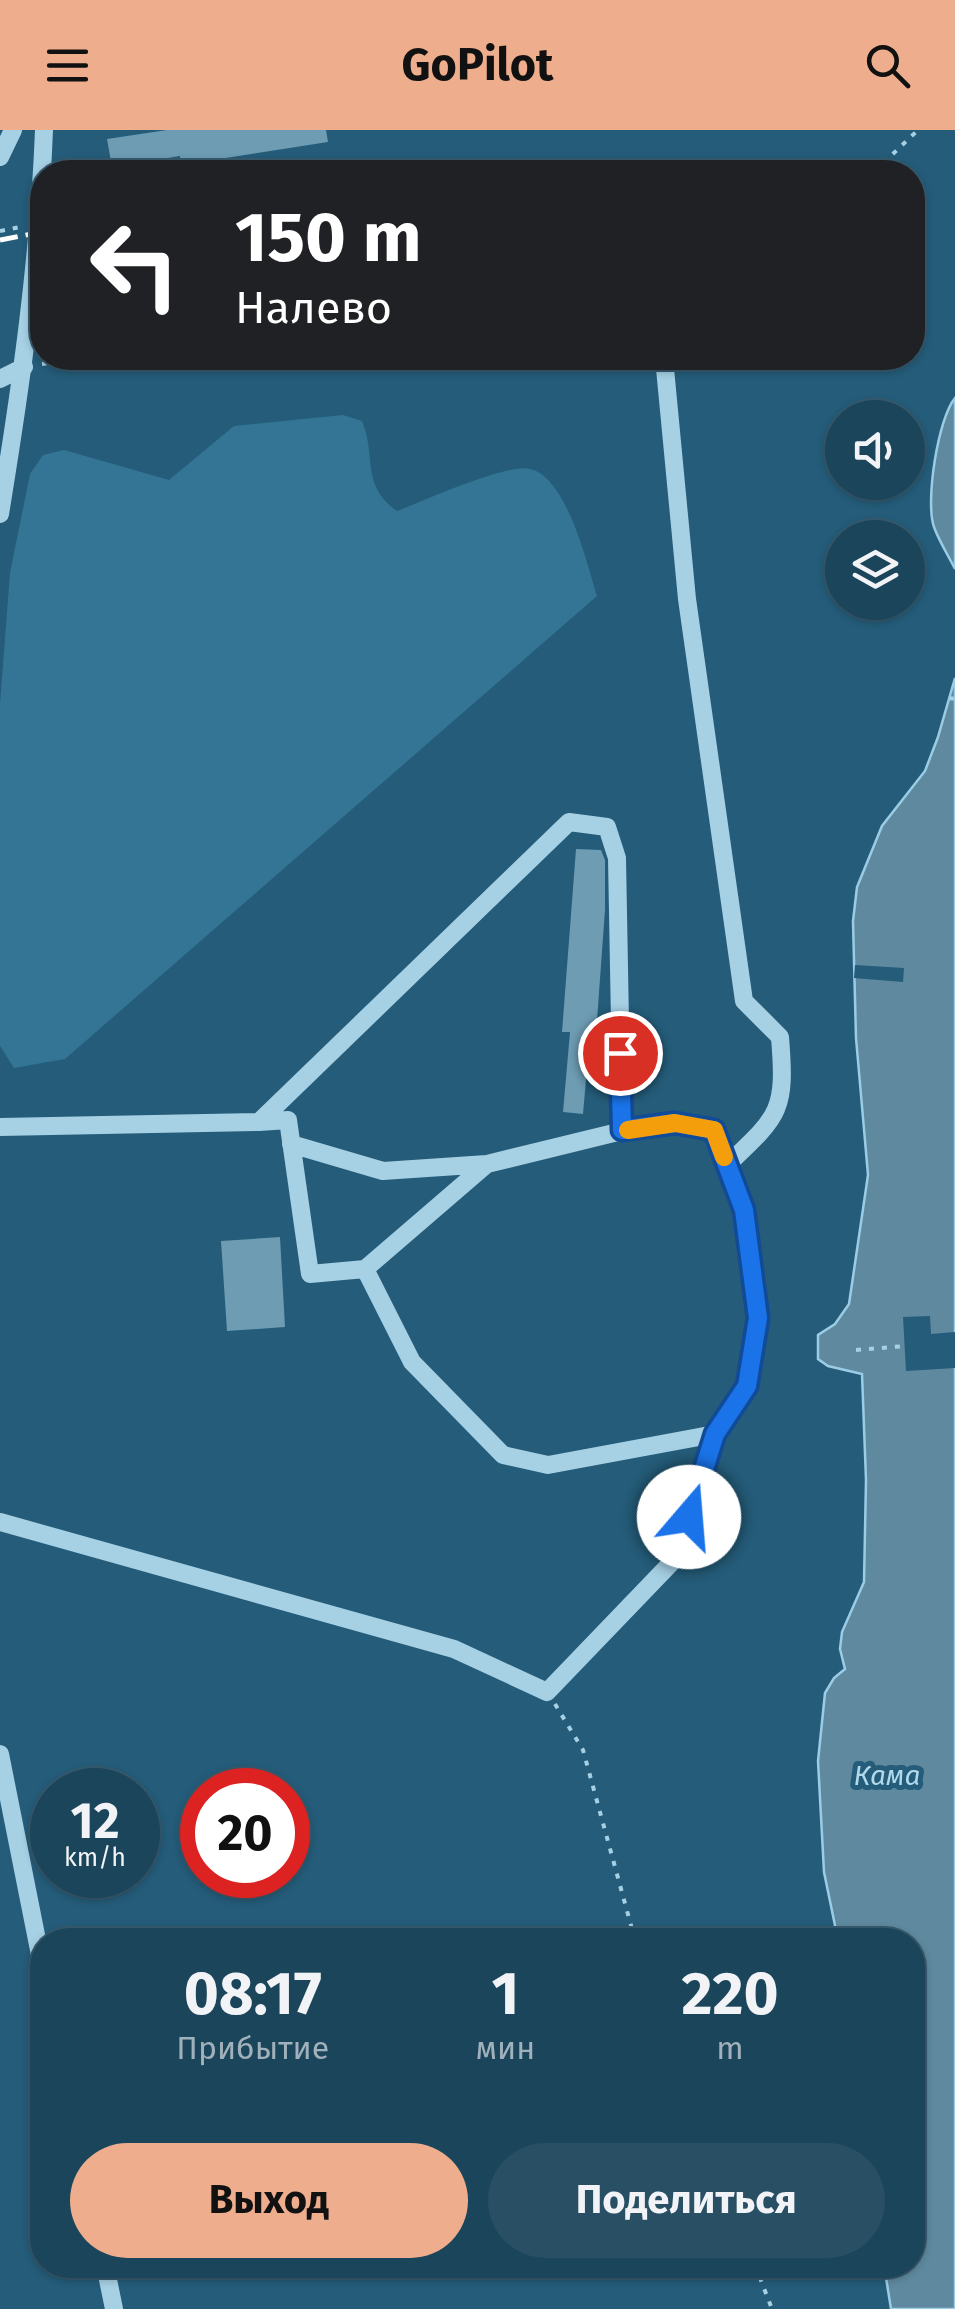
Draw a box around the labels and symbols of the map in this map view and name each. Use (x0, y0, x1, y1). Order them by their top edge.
pin (578, 1011, 663, 1096)
position arrow (637, 1465, 741, 1569)
water label: Кама (854, 1759, 920, 1792)
speed limit sign: 20 (180, 1768, 310, 1898)

